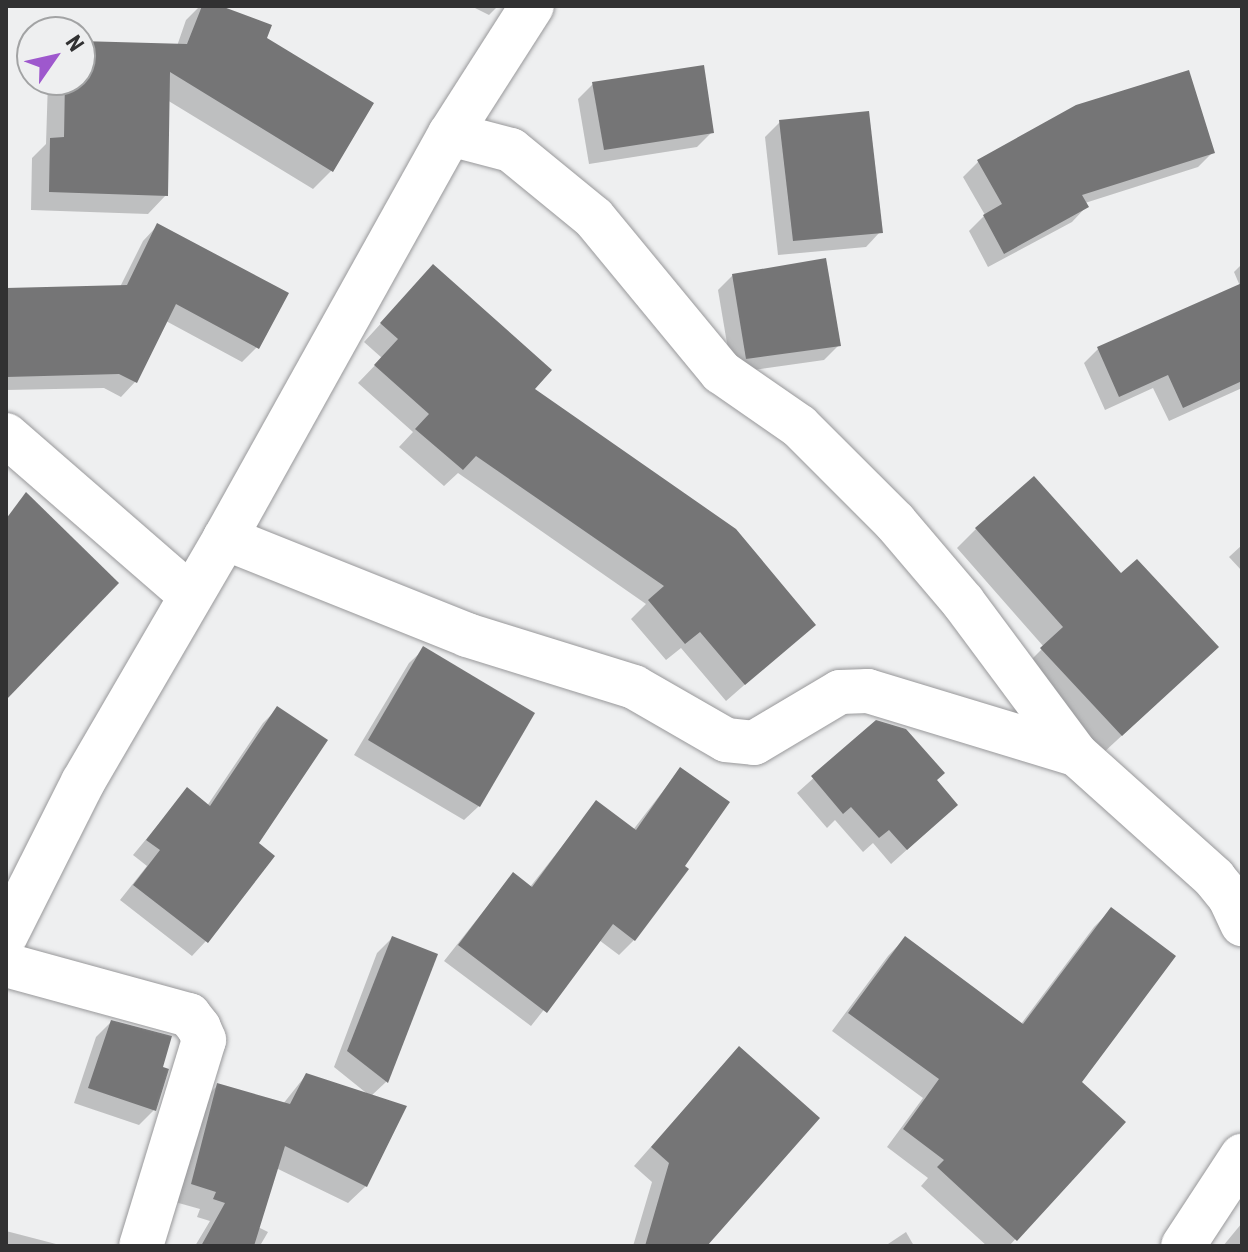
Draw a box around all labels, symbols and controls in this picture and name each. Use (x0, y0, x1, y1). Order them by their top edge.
north arrow (16, 16, 96, 96)
text: N (61, 31, 89, 56)

